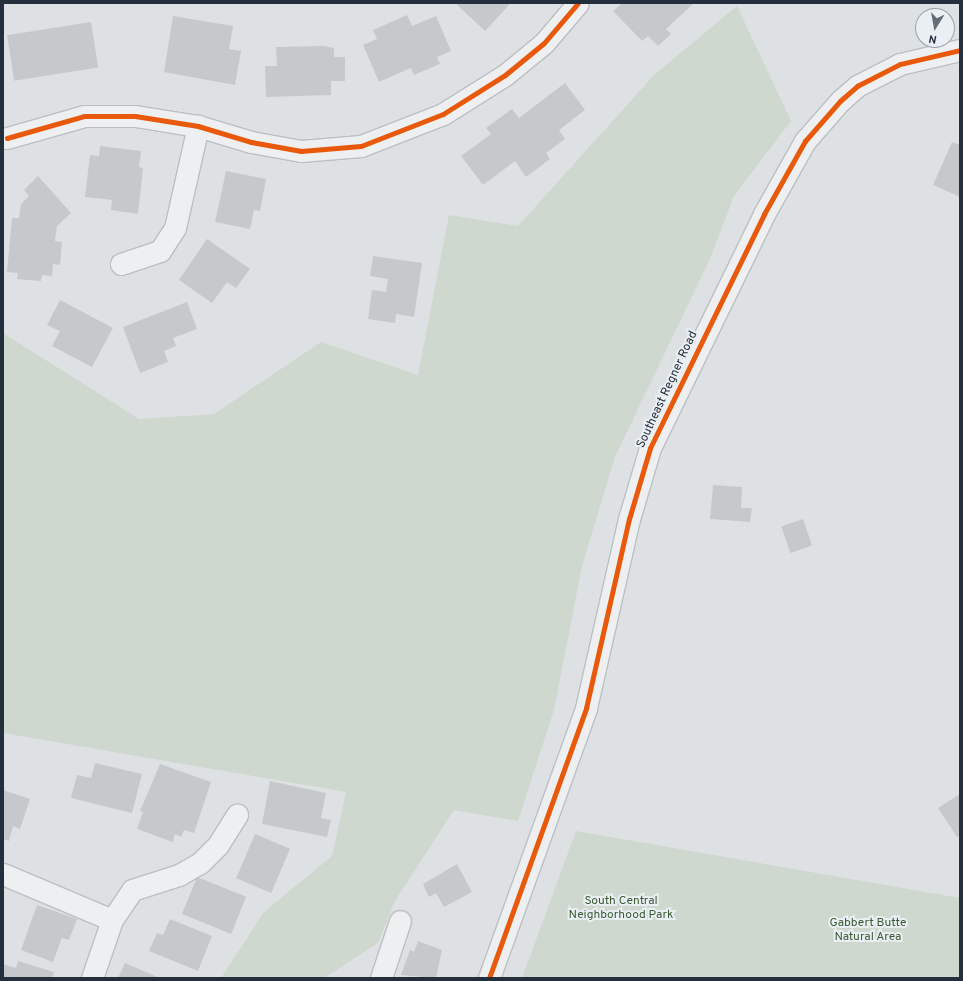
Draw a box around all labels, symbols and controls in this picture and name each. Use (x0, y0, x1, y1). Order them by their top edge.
north arrow (915, 8, 955, 48)
text: N (928, 31, 938, 46)
street label: Southeast Regner Road (635, 329, 701, 451)
park label: South Central Neighborhood Park (569, 895, 673, 923)
park label: Gabbert Butte Natural Area (830, 917, 906, 945)

